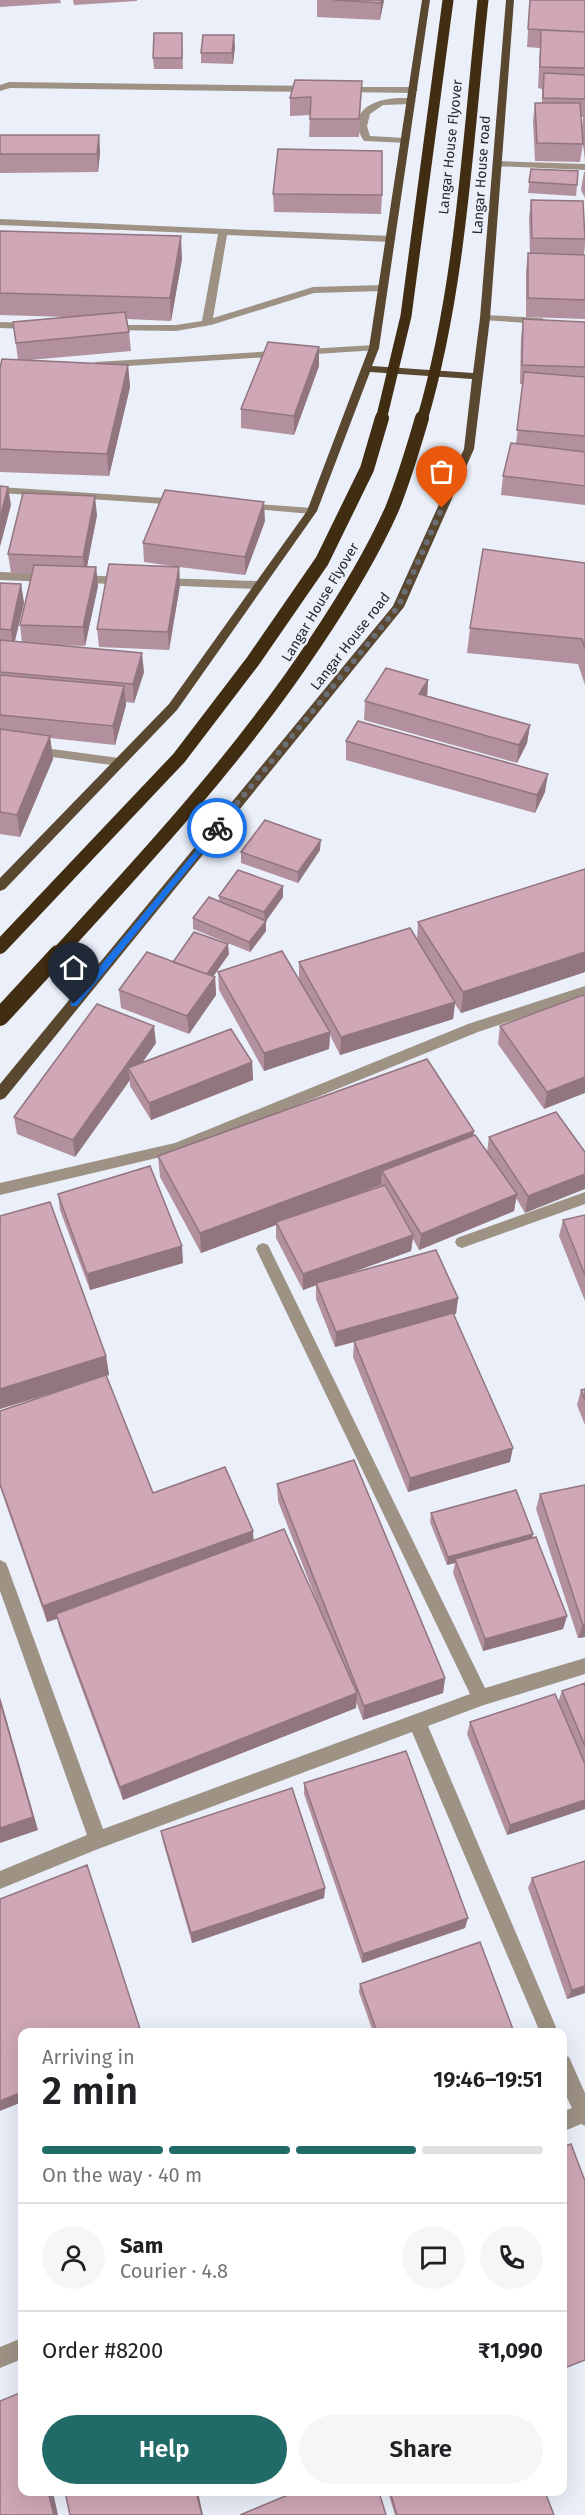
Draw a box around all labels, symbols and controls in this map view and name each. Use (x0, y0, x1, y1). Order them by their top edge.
street label: Langar House Flyover (435, 78, 466, 215)
street label: Langar House road (469, 115, 494, 235)
pin (416, 446, 467, 508)
icon: bag (425, 455, 458, 488)
street label: Langar House Flyover (278, 539, 363, 665)
street label: Langar House road (307, 589, 394, 693)
courier (187, 798, 247, 858)
icon: bike (201, 812, 234, 845)
pin (48, 942, 99, 1004)
icon: home (57, 951, 90, 984)
text: Arriving in (42, 2045, 135, 2069)
text: 19:46–19:51 (433, 2066, 543, 2093)
text: 2 min (42, 2068, 138, 2114)
text: On the way · 40 m (42, 2163, 202, 2187)
button: person (42, 2226, 105, 2289)
button: chat (402, 2226, 465, 2289)
button: phone (480, 2226, 543, 2289)
text: Sam (120, 2232, 163, 2259)
text: Courier · 4.8 (120, 2259, 228, 2283)
text: Order #8200 (42, 2337, 163, 2364)
text: ₹1,090 (478, 2337, 543, 2364)
button: Help (42, 2415, 287, 2484)
button: Share (299, 2415, 543, 2484)

